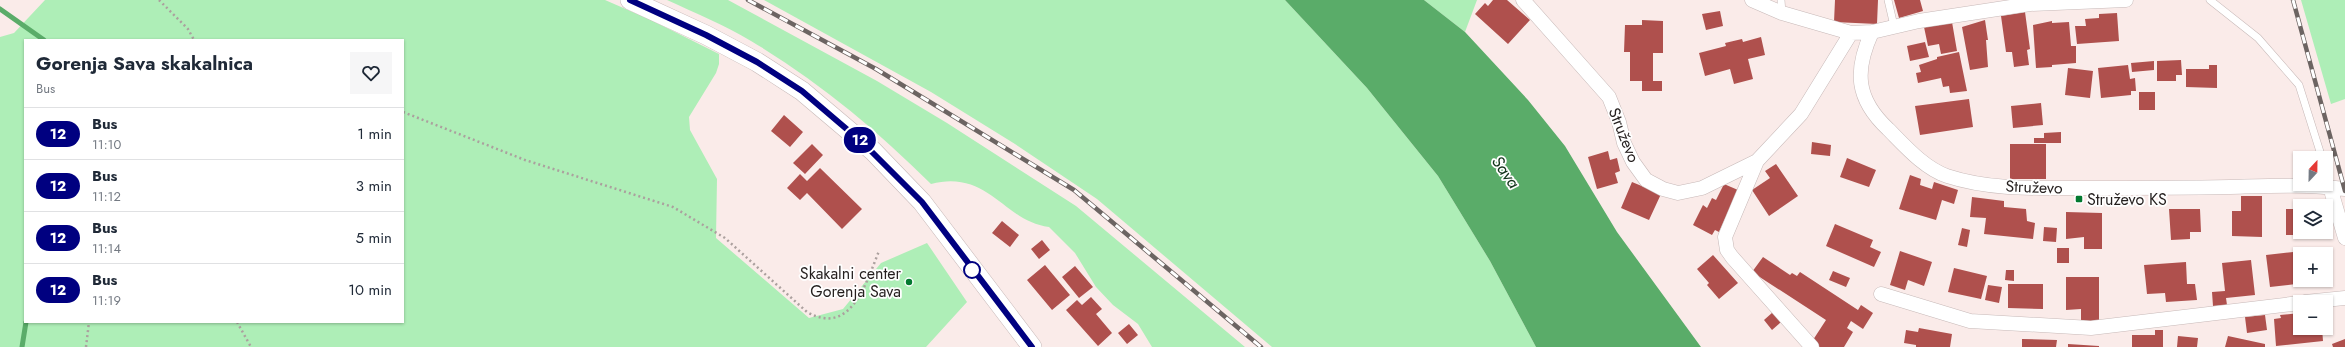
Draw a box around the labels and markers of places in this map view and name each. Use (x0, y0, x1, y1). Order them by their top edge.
place label: Struževo KS (2087, 188, 2167, 211)
marker: Struževo KS (2074, 194, 2084, 204)
unlabelled marker (963, 261, 981, 279)
place label: Skakalni center Gorenja Sava (800, 262, 902, 303)
marker: Skakalni center Gorenja Sava (904, 277, 914, 287)

